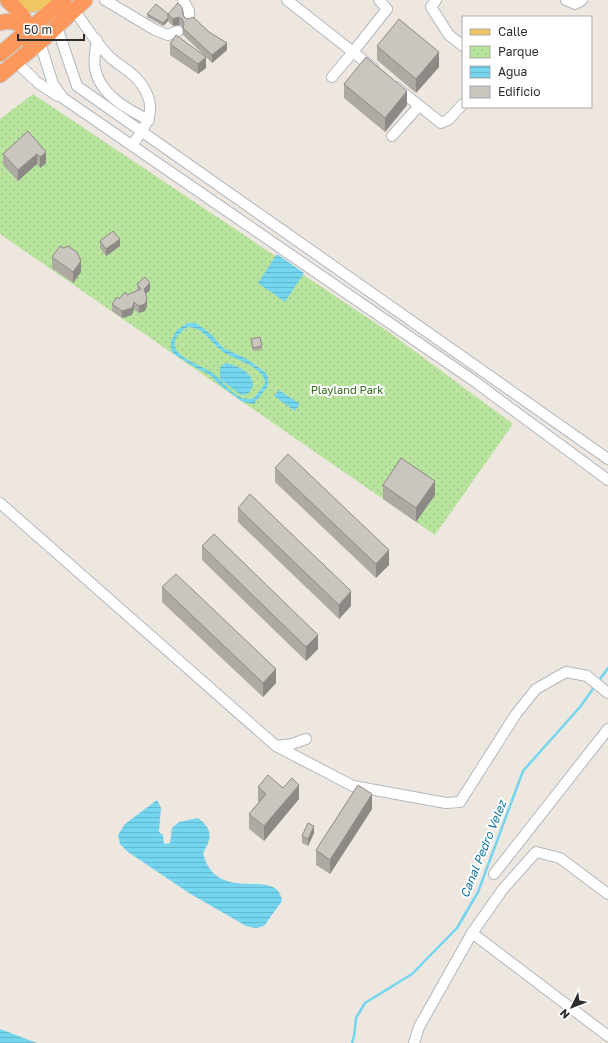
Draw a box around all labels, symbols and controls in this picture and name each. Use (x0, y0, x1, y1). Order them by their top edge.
scale bar (18, 16, 84, 42)
legend (462, 16, 592, 108)
text: 50 m (24, 22, 52, 37)
text: Calle (498, 24, 528, 39)
text: Parque (498, 44, 539, 59)
text: Agua (498, 64, 527, 79)
text: Edificio (498, 84, 540, 99)
park label: Playland Park (311, 383, 383, 396)
water label: Canal Pedro Velez (457, 796, 510, 900)
north arrow (552, 987, 592, 1027)
text: N (557, 1007, 572, 1022)

